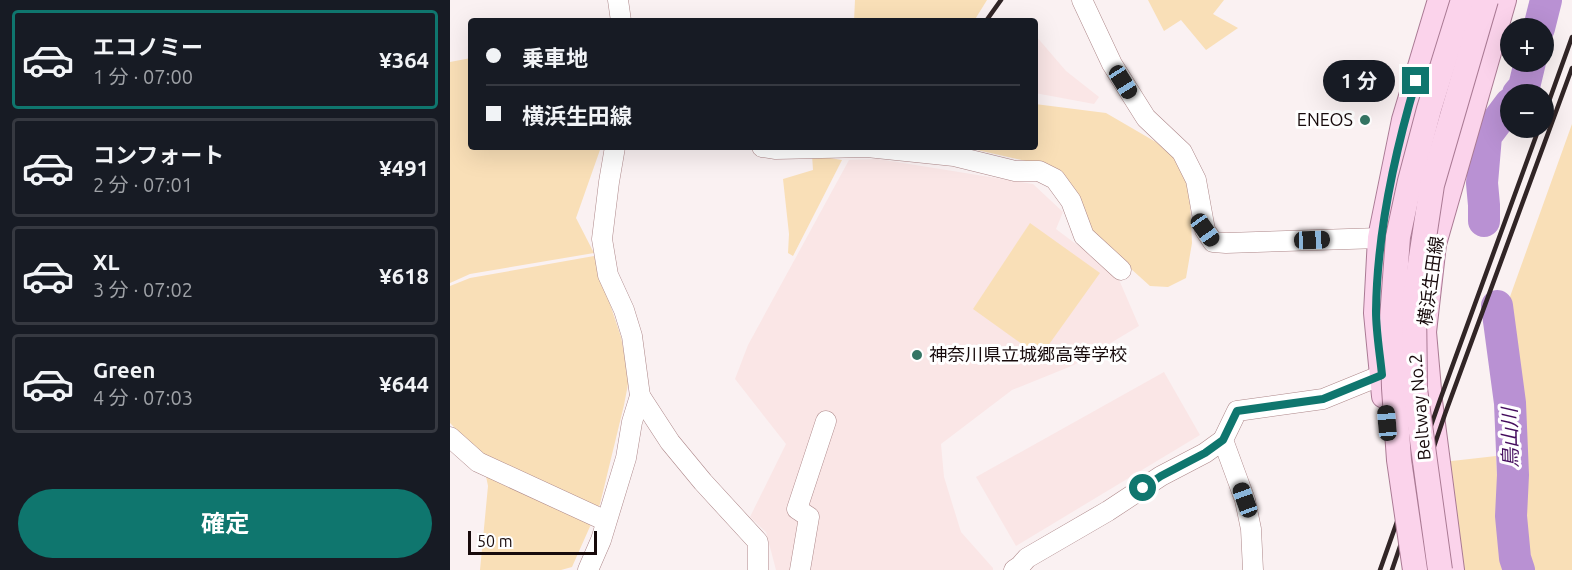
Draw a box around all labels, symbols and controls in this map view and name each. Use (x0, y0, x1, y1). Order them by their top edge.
map controls (1500, 18, 1554, 138)
button: + (1500, 18, 1554, 72)
icon: car (21, 33, 75, 87)
text: エコノミー (93, 34, 203, 59)
text: 乗車地 (522, 45, 588, 70)
text: ¥364 (379, 47, 429, 72)
callout: 1 分 (1323, 60, 1395, 102)
car (1106, 62, 1140, 102)
text: 1 分 · 07:00 (93, 65, 193, 88)
route end (1402, 67, 1429, 94)
text: 1 分 (1341, 69, 1377, 92)
button: − (1500, 84, 1554, 138)
text: 横浜生田線 (522, 103, 632, 128)
place label: ENEOS (1297, 109, 1353, 129)
marker: ENEOS (1358, 113, 1372, 127)
icon: car (21, 141, 75, 195)
text: コンフォート (93, 142, 224, 167)
text: ¥491 (379, 155, 429, 180)
text: 2 分 · 07:01 (93, 173, 193, 196)
car (1187, 210, 1223, 250)
car (1294, 230, 1330, 250)
street label: 横浜生田線 (1414, 235, 1446, 327)
icon: car (21, 249, 75, 303)
text: XL (93, 249, 120, 274)
text: ¥618 (379, 263, 429, 288)
text: 3 分 · 07:02 (93, 278, 193, 301)
place label: 神奈川県立城郷高等学校 (929, 344, 1127, 364)
marker: 神奈川県立城郷高等学校 (910, 348, 924, 362)
street label: Beltway No.2 (1404, 353, 1434, 461)
icon: car (21, 357, 75, 411)
text: Green (93, 357, 155, 382)
text: ¥644 (379, 371, 429, 396)
text: 4 分 · 07:03 (93, 386, 193, 409)
car (1376, 404, 1398, 442)
water label: 鳥山川 (1497, 406, 1522, 468)
route start (1129, 474, 1156, 501)
car (1230, 480, 1260, 520)
button: 確定 (18, 489, 432, 558)
scale bar (468, 528, 597, 556)
text: 50 m (477, 532, 513, 550)

